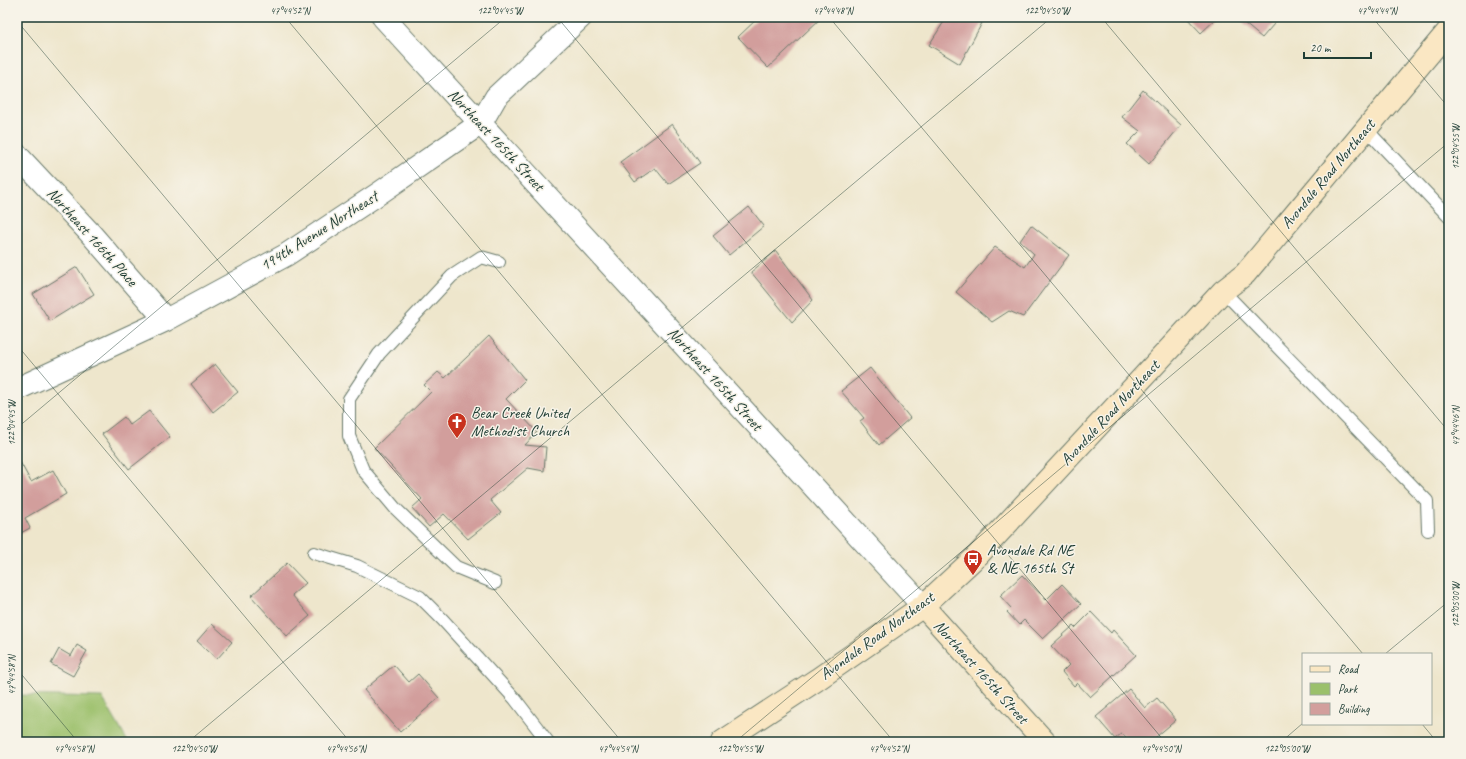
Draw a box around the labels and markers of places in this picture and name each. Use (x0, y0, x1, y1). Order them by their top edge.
place label: Bear Creek United Methodist Church (471, 403, 572, 441)
church icon: Bear Creek United Methodist Church (446, 411, 468, 439)
place label: Avondale Rd NE & NE 165th St (987, 540, 1076, 578)
bus stop icon: Avondale Rd NE & NE 165th St (962, 548, 984, 576)

